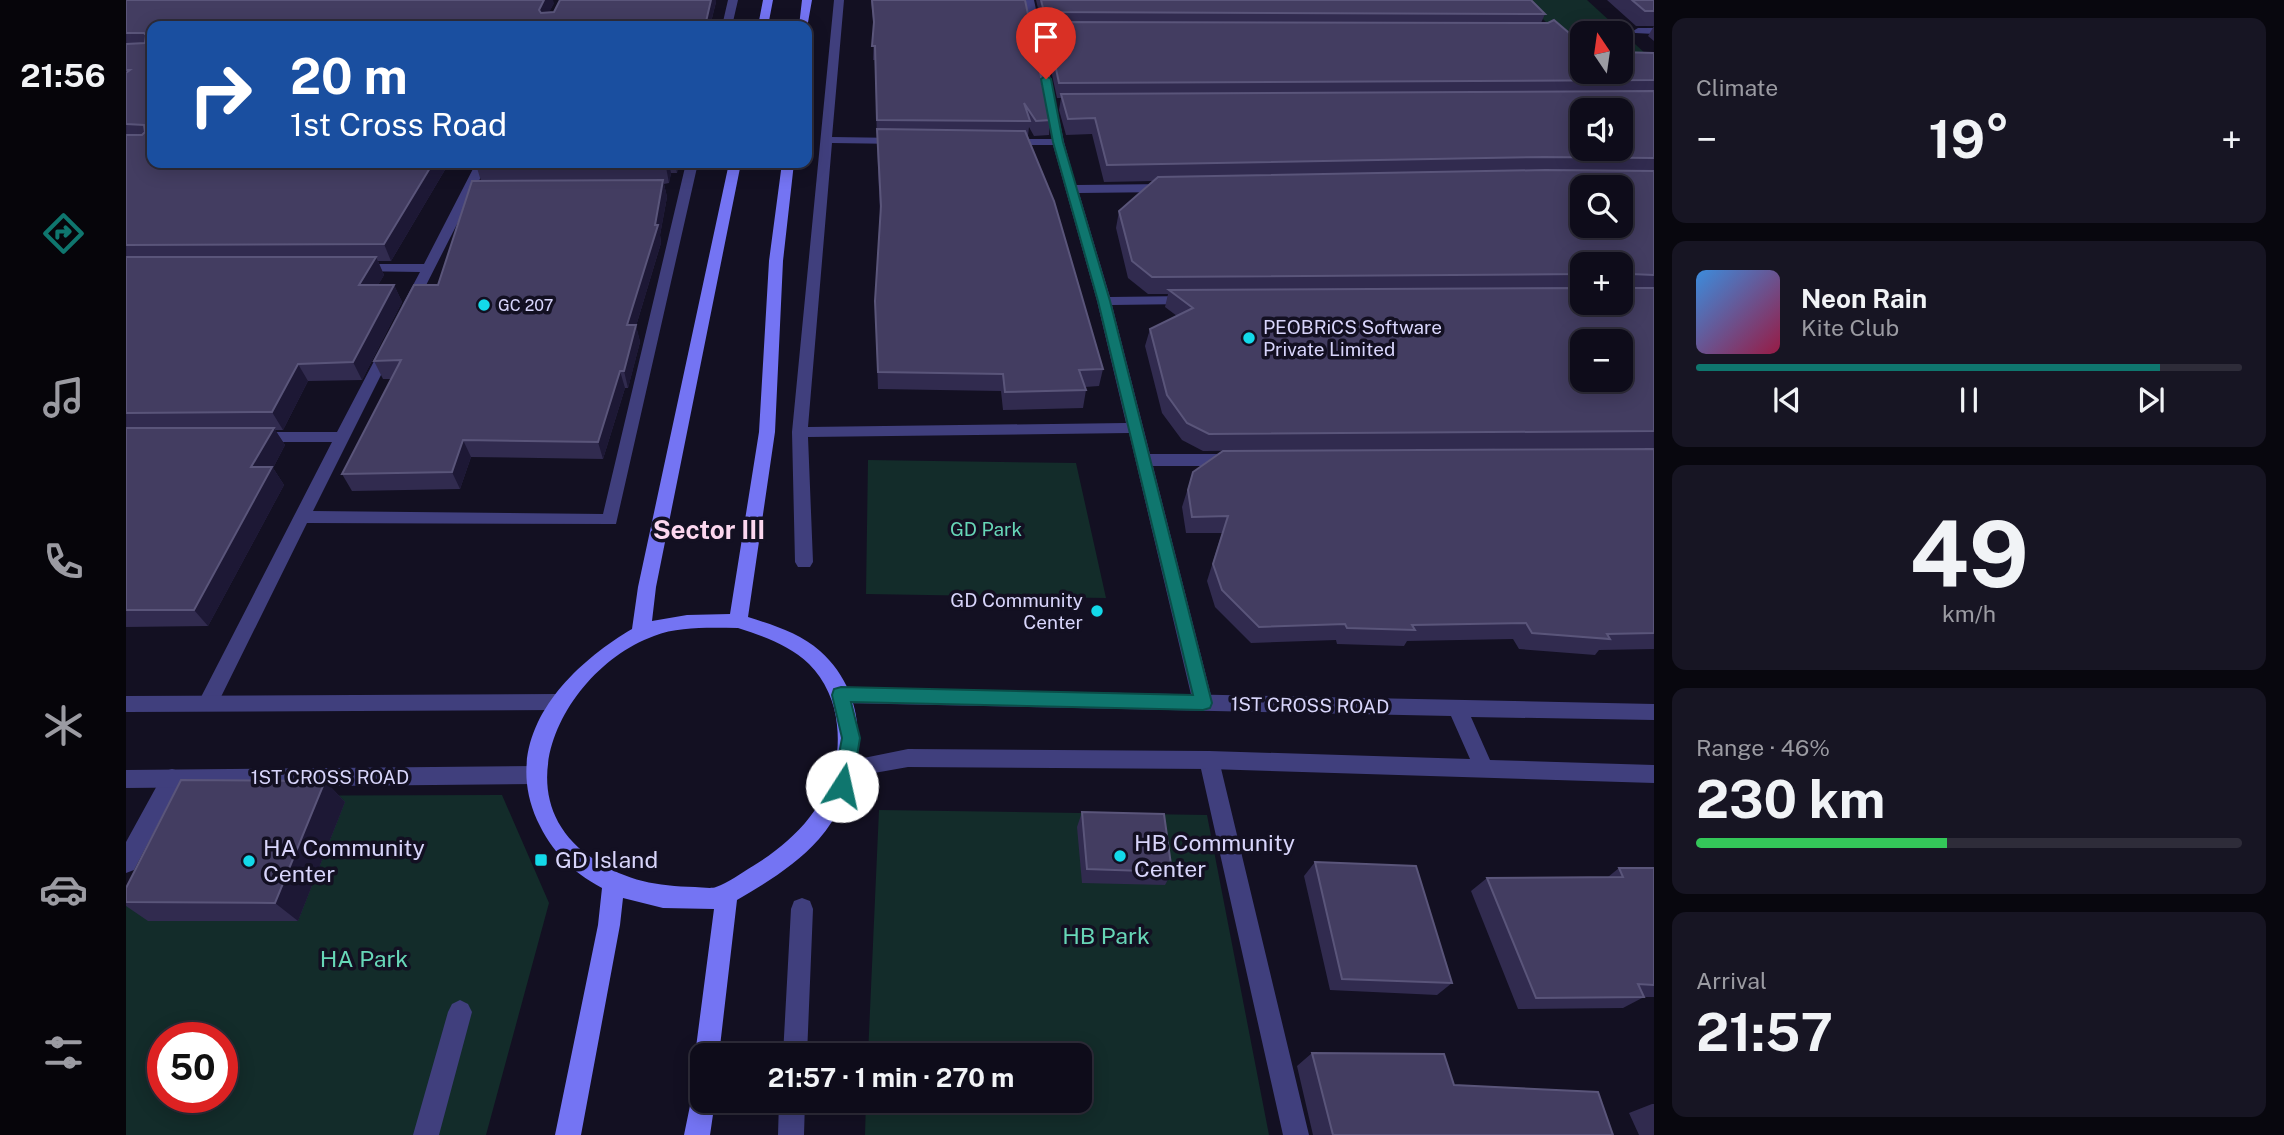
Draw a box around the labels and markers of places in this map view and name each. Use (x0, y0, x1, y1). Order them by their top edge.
pin (1016, 7, 1076, 79)
place label: GC 207 (498, 296, 553, 315)
marker: GC 207 (476, 297, 492, 313)
place label: PEOBRiCS Software Private Limited (1263, 316, 1442, 360)
marker: PEOBRiCS Software Private Limited (1241, 330, 1257, 346)
place label: GD Community Center (950, 589, 1083, 633)
marker: GD Community Center (1089, 603, 1105, 619)
place label: HB Community Center (1134, 829, 1295, 882)
place label: HA Community Center (263, 834, 425, 887)
place label: GD Island (555, 846, 658, 873)
marker: HB Community Center (1112, 848, 1128, 864)
marker: GD Island (533, 852, 549, 868)
marker: HA Community Center (241, 853, 257, 869)

